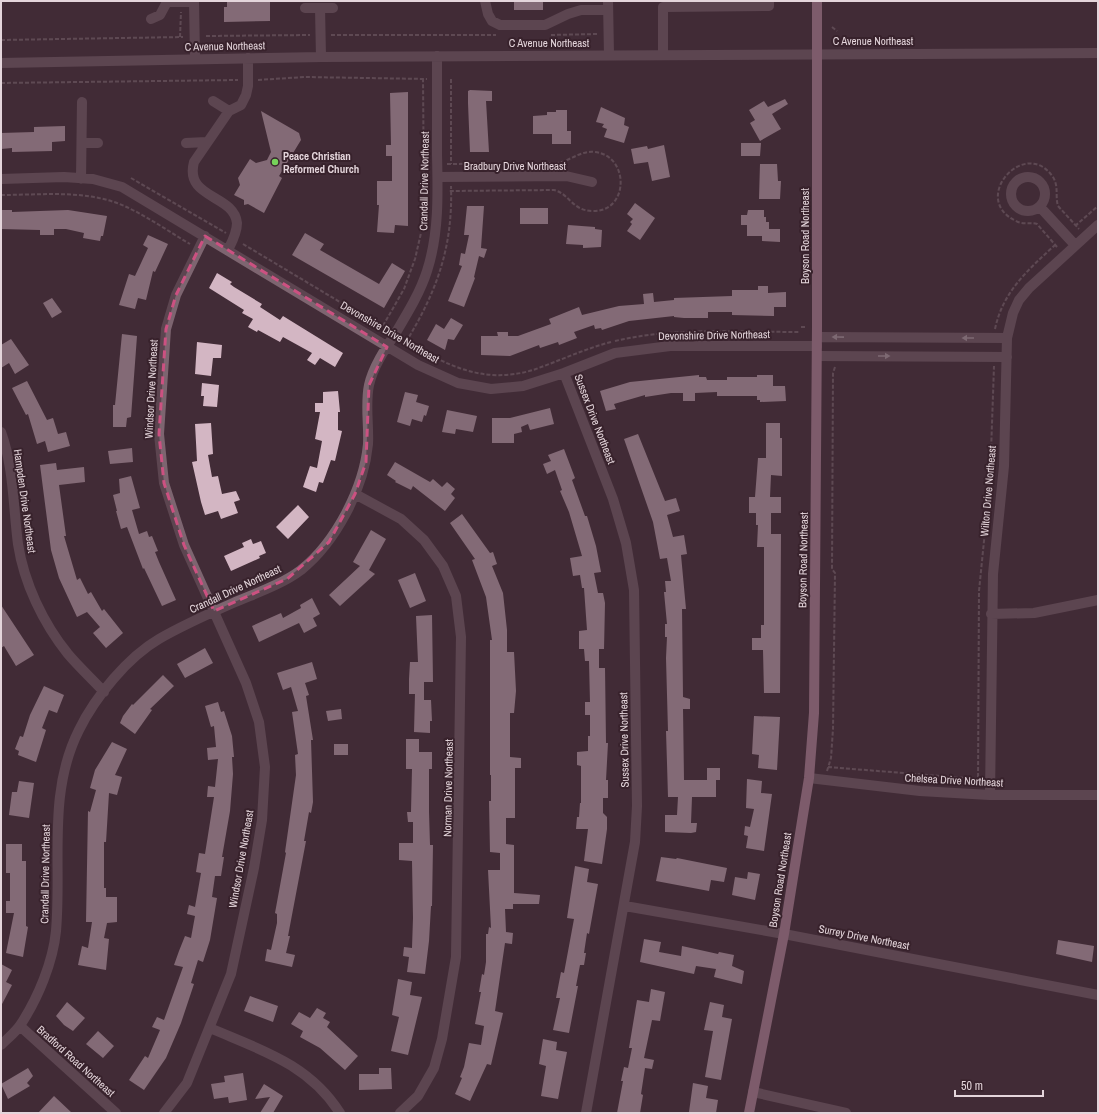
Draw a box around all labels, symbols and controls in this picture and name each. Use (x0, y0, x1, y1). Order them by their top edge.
street label: C Avenue Northeast (833, 34, 914, 48)
street label: C Avenue Northeast (509, 36, 590, 50)
street label: C Avenue Northeast (185, 38, 266, 54)
street label: Crandall Drive Northeast (416, 131, 432, 231)
place label: Peace Christian Reformed Church (283, 149, 359, 176)
marker: Peace Christian Reformed Church (270, 157, 280, 167)
street label: Bradbury Drive Northeast (464, 159, 567, 173)
street label: Boyson Road Northeast (798, 188, 812, 284)
street label: Devonshire Drive Northeast (338, 298, 442, 366)
street label: Devonshire Drive Northeast (658, 327, 770, 343)
one-way arrow (831, 334, 844, 340)
one-way arrow (961, 335, 974, 341)
street label: Windsor Drive Northeast (141, 339, 161, 439)
one-way arrow (878, 353, 891, 359)
street label: Sussex Drive Northeast (571, 372, 619, 466)
street label: Wilton Drive Northeast (977, 444, 999, 537)
street label: Hampden Drive Northeast (11, 448, 39, 554)
street label: Boyson Road Northeast (795, 512, 811, 608)
street label: Crandall Drive Northeast (187, 561, 283, 616)
street label: Sussex Drive Northeast (616, 692, 632, 788)
street label: Norman Drive Northeast (440, 739, 456, 837)
street label: Chelsea Drive Northeast (904, 770, 1004, 790)
street label: Windsor Drive Northeast (225, 808, 257, 909)
street label: Crandall Drive Northeast (37, 824, 53, 924)
street label: Boyson Road Northeast (766, 831, 794, 928)
street label: Surrey Drive Northeast (817, 921, 911, 953)
street label: Bradford Road Northeast (34, 1022, 118, 1100)
scale bar (955, 1072, 1043, 1098)
text: 50 m (961, 1078, 983, 1094)

